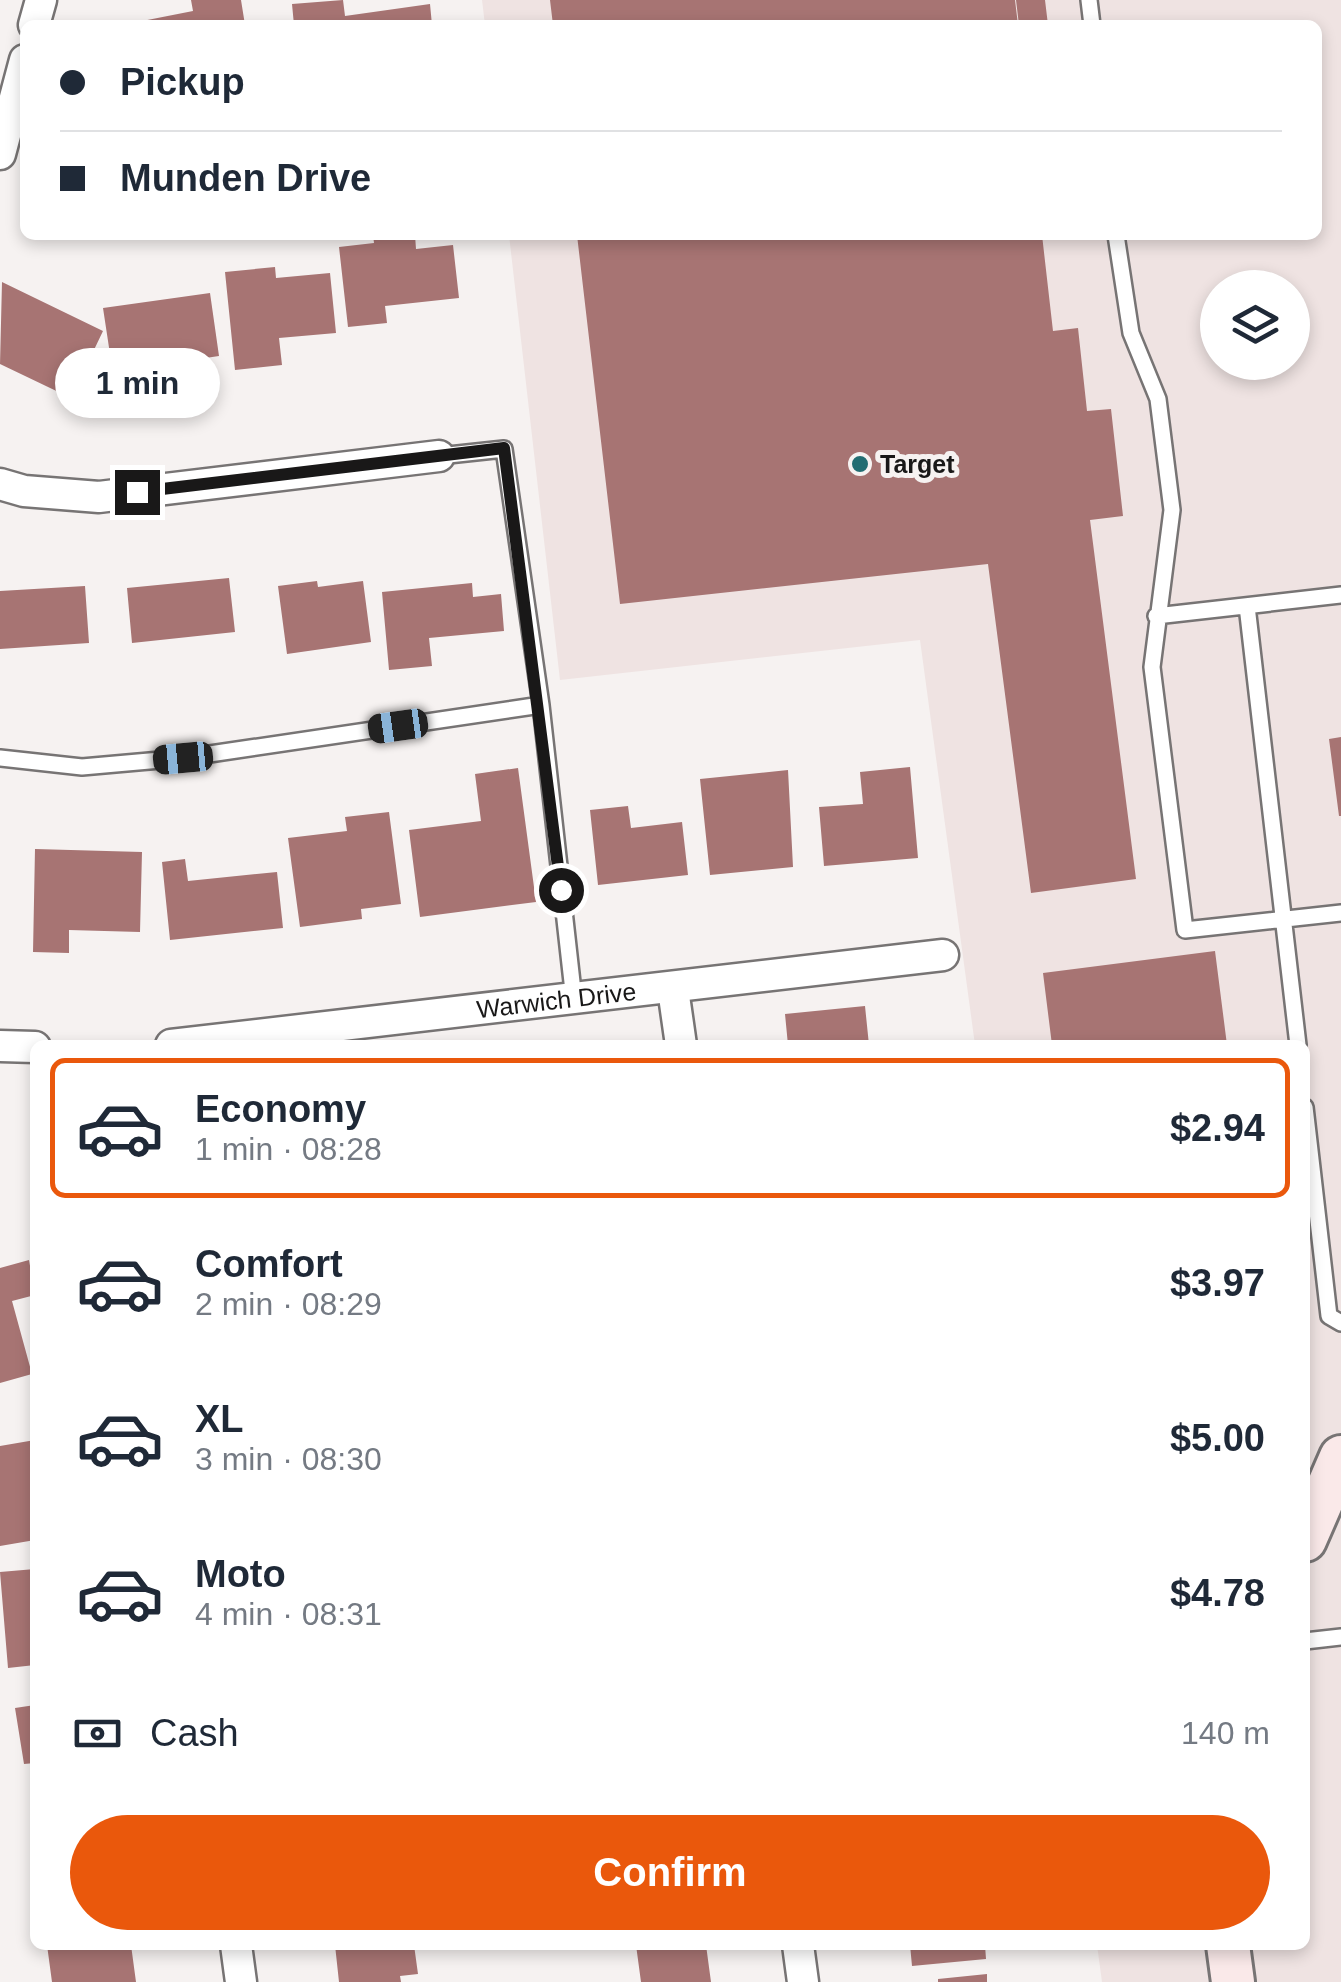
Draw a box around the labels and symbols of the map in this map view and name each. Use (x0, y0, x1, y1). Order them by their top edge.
callout: 1 min (54, 347, 220, 417)
place label: Target (880, 450, 955, 478)
marker: Target (849, 453, 871, 475)
route end (115, 470, 160, 515)
car (366, 707, 430, 745)
car (152, 740, 214, 776)
route start (539, 868, 584, 913)
street label: Warwich Drive (475, 977, 638, 1023)

